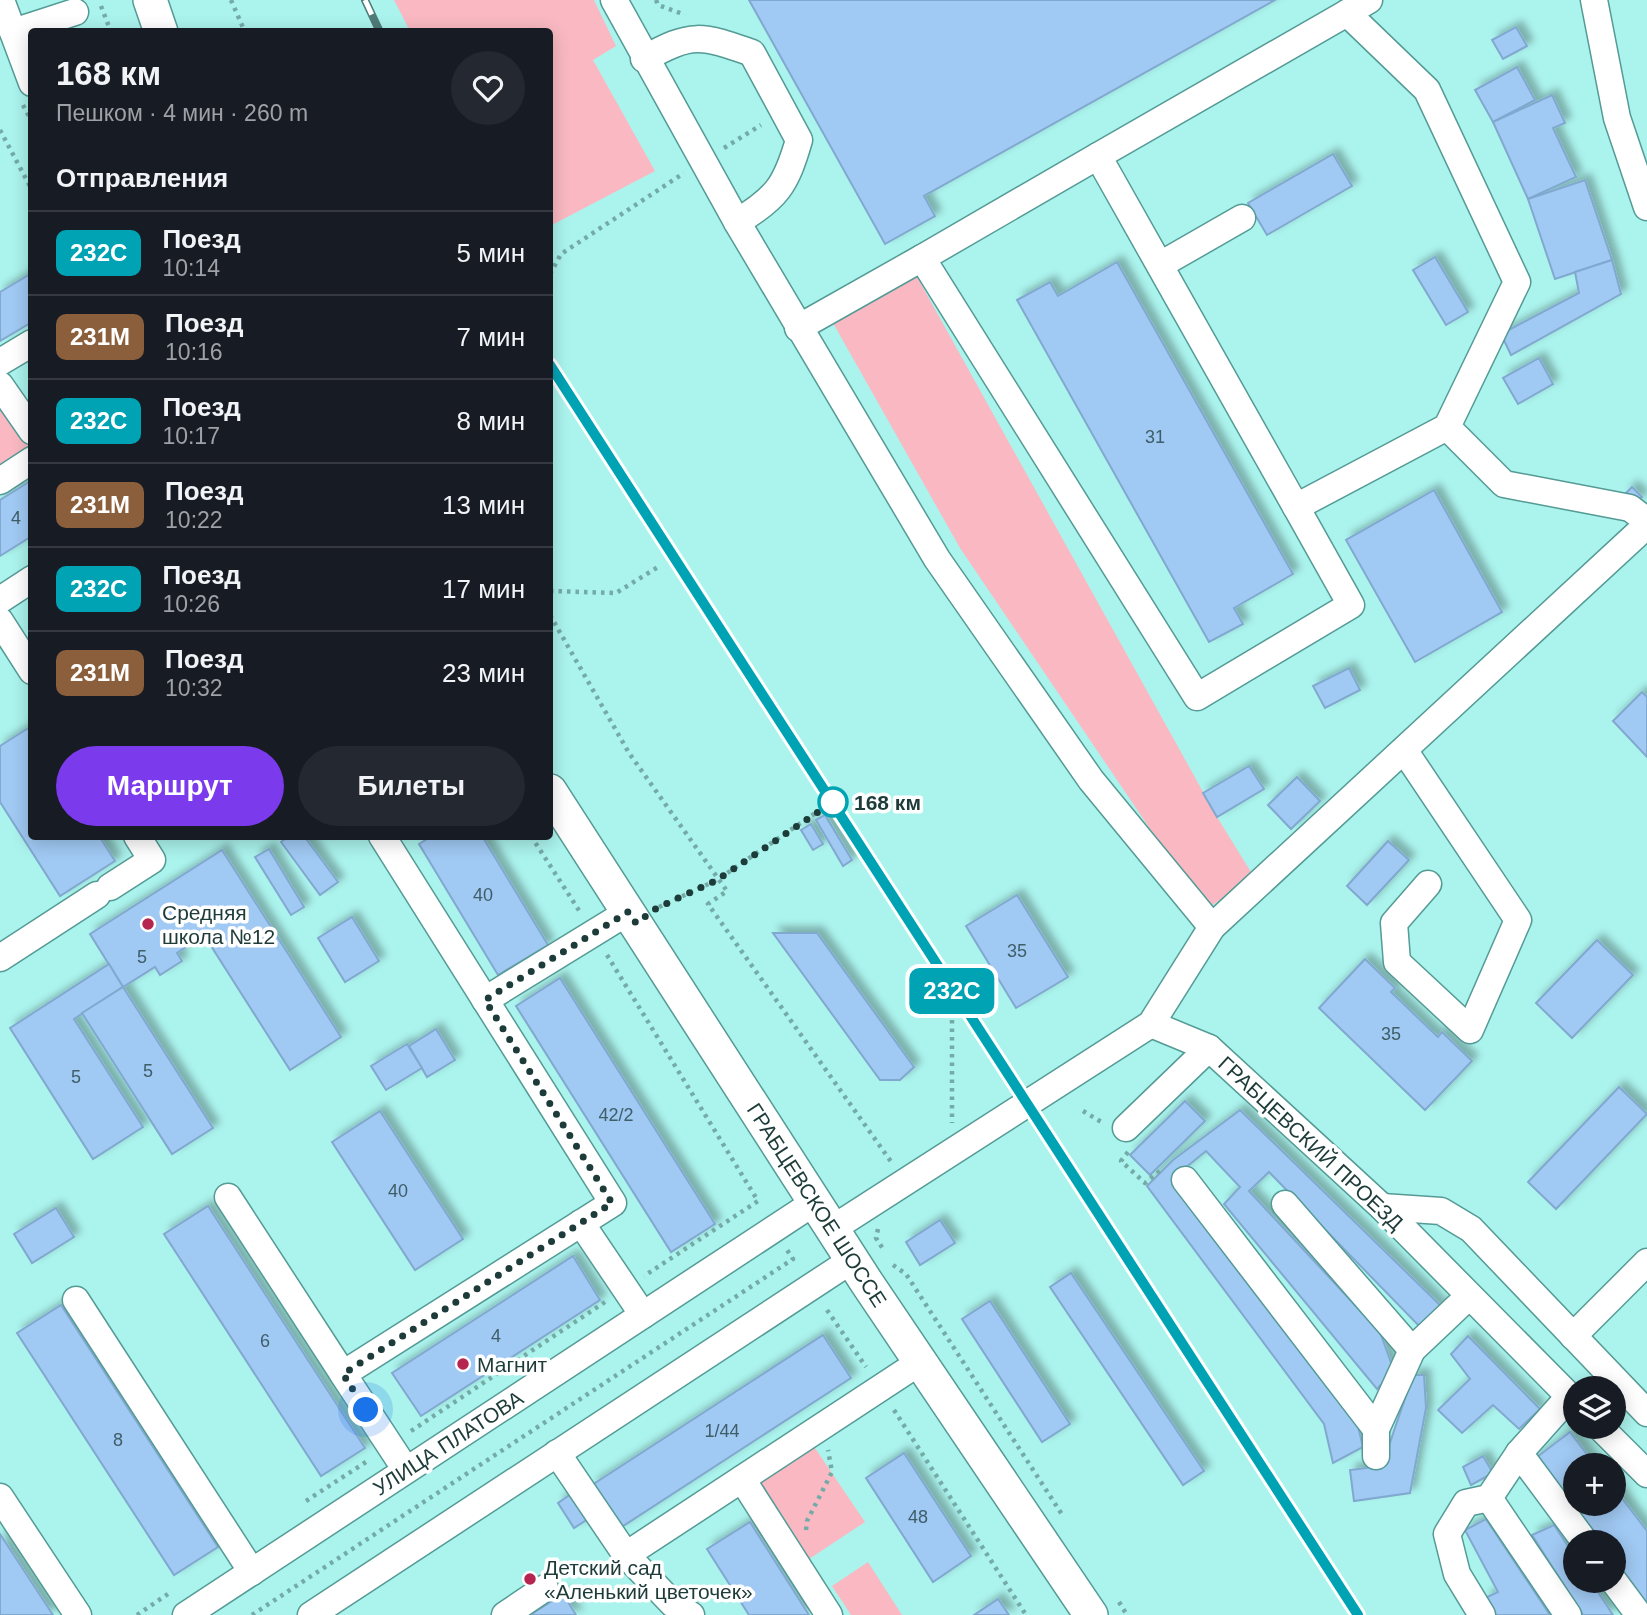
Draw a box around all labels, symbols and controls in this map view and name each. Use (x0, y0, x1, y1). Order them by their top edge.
button: heart (451, 51, 525, 125)
text: 168 км (56, 55, 161, 92)
text: Пешком · 4 мин · 260 m (56, 100, 308, 126)
text: Отправления (56, 163, 228, 193)
text: Поезд (162, 224, 241, 254)
text: 5 мин (457, 238, 525, 268)
text: 232C (70, 239, 127, 266)
text: 10:14 (162, 255, 220, 281)
text: Поезд (165, 308, 244, 338)
text: 7 мин (457, 322, 525, 352)
text: 231М (70, 323, 130, 350)
text: 10:16 (165, 339, 223, 365)
text: Поезд (162, 392, 241, 422)
text: 8 мин (457, 406, 525, 436)
text: 232C (70, 407, 127, 434)
text: 10:17 (162, 423, 220, 449)
house number: 31 (1145, 427, 1165, 447)
text: Поезд (165, 476, 244, 506)
text: 13 мин (442, 490, 525, 520)
text: 231М (70, 491, 130, 518)
text: 10:22 (165, 507, 223, 533)
house number: 4 (11, 508, 21, 528)
text: Поезд (162, 560, 241, 590)
text: 17 мин (442, 574, 525, 604)
text: 232C (70, 575, 127, 602)
text: 10:26 (162, 591, 220, 617)
text: Поезд (165, 644, 244, 674)
text: 23 мин (442, 658, 525, 688)
text: 231М (70, 659, 130, 686)
text: 10:32 (165, 675, 223, 701)
button: Маршрут (56, 746, 284, 826)
button: Билеты (298, 746, 525, 826)
marker: 168 км (818, 787, 848, 817)
place label: 168 км (854, 791, 921, 814)
house number: 40 (473, 885, 493, 905)
place label: Средняя школа №12 (162, 901, 275, 948)
marker: Средняя школа №12 (140, 916, 156, 932)
house number: 35 (1007, 941, 1027, 961)
house number: 5 (137, 947, 147, 967)
line badge: 232C (903, 968, 1001, 1014)
text: 232C (923, 977, 981, 1004)
house number: 35 (1381, 1024, 1401, 1044)
street label: ГРАБЦЕВСКИЙ ПРОЕЗД (1214, 1052, 1408, 1234)
house number: 5 (143, 1061, 153, 1081)
house number: 5 (71, 1067, 81, 1087)
street label: ГРАБЦЕВСКОЕ ШОССЕ (743, 1099, 891, 1311)
house number: 42/2 (598, 1105, 634, 1125)
house number: 40 (388, 1181, 408, 1201)
house number: 4 (491, 1326, 501, 1346)
house number: 6 (260, 1331, 270, 1351)
place label: Магнит (477, 1353, 547, 1376)
marker: Магнит (455, 1356, 471, 1372)
map controls (1563, 1376, 1626, 1593)
button: layers (1563, 1376, 1626, 1439)
street label: УЛИЦА ПЛАТОВА (369, 1386, 527, 1500)
your location (348, 1392, 383, 1427)
house number: 1/44 (704, 1421, 740, 1441)
house number: 8 (113, 1430, 123, 1450)
button: + (1563, 1453, 1626, 1516)
house number: 48 (908, 1507, 928, 1527)
button: − (1563, 1530, 1626, 1593)
place label: Детский сад «Аленький цветочек» (544, 1556, 753, 1603)
marker: Детский сад «Аленький цветочек» (522, 1571, 538, 1587)

